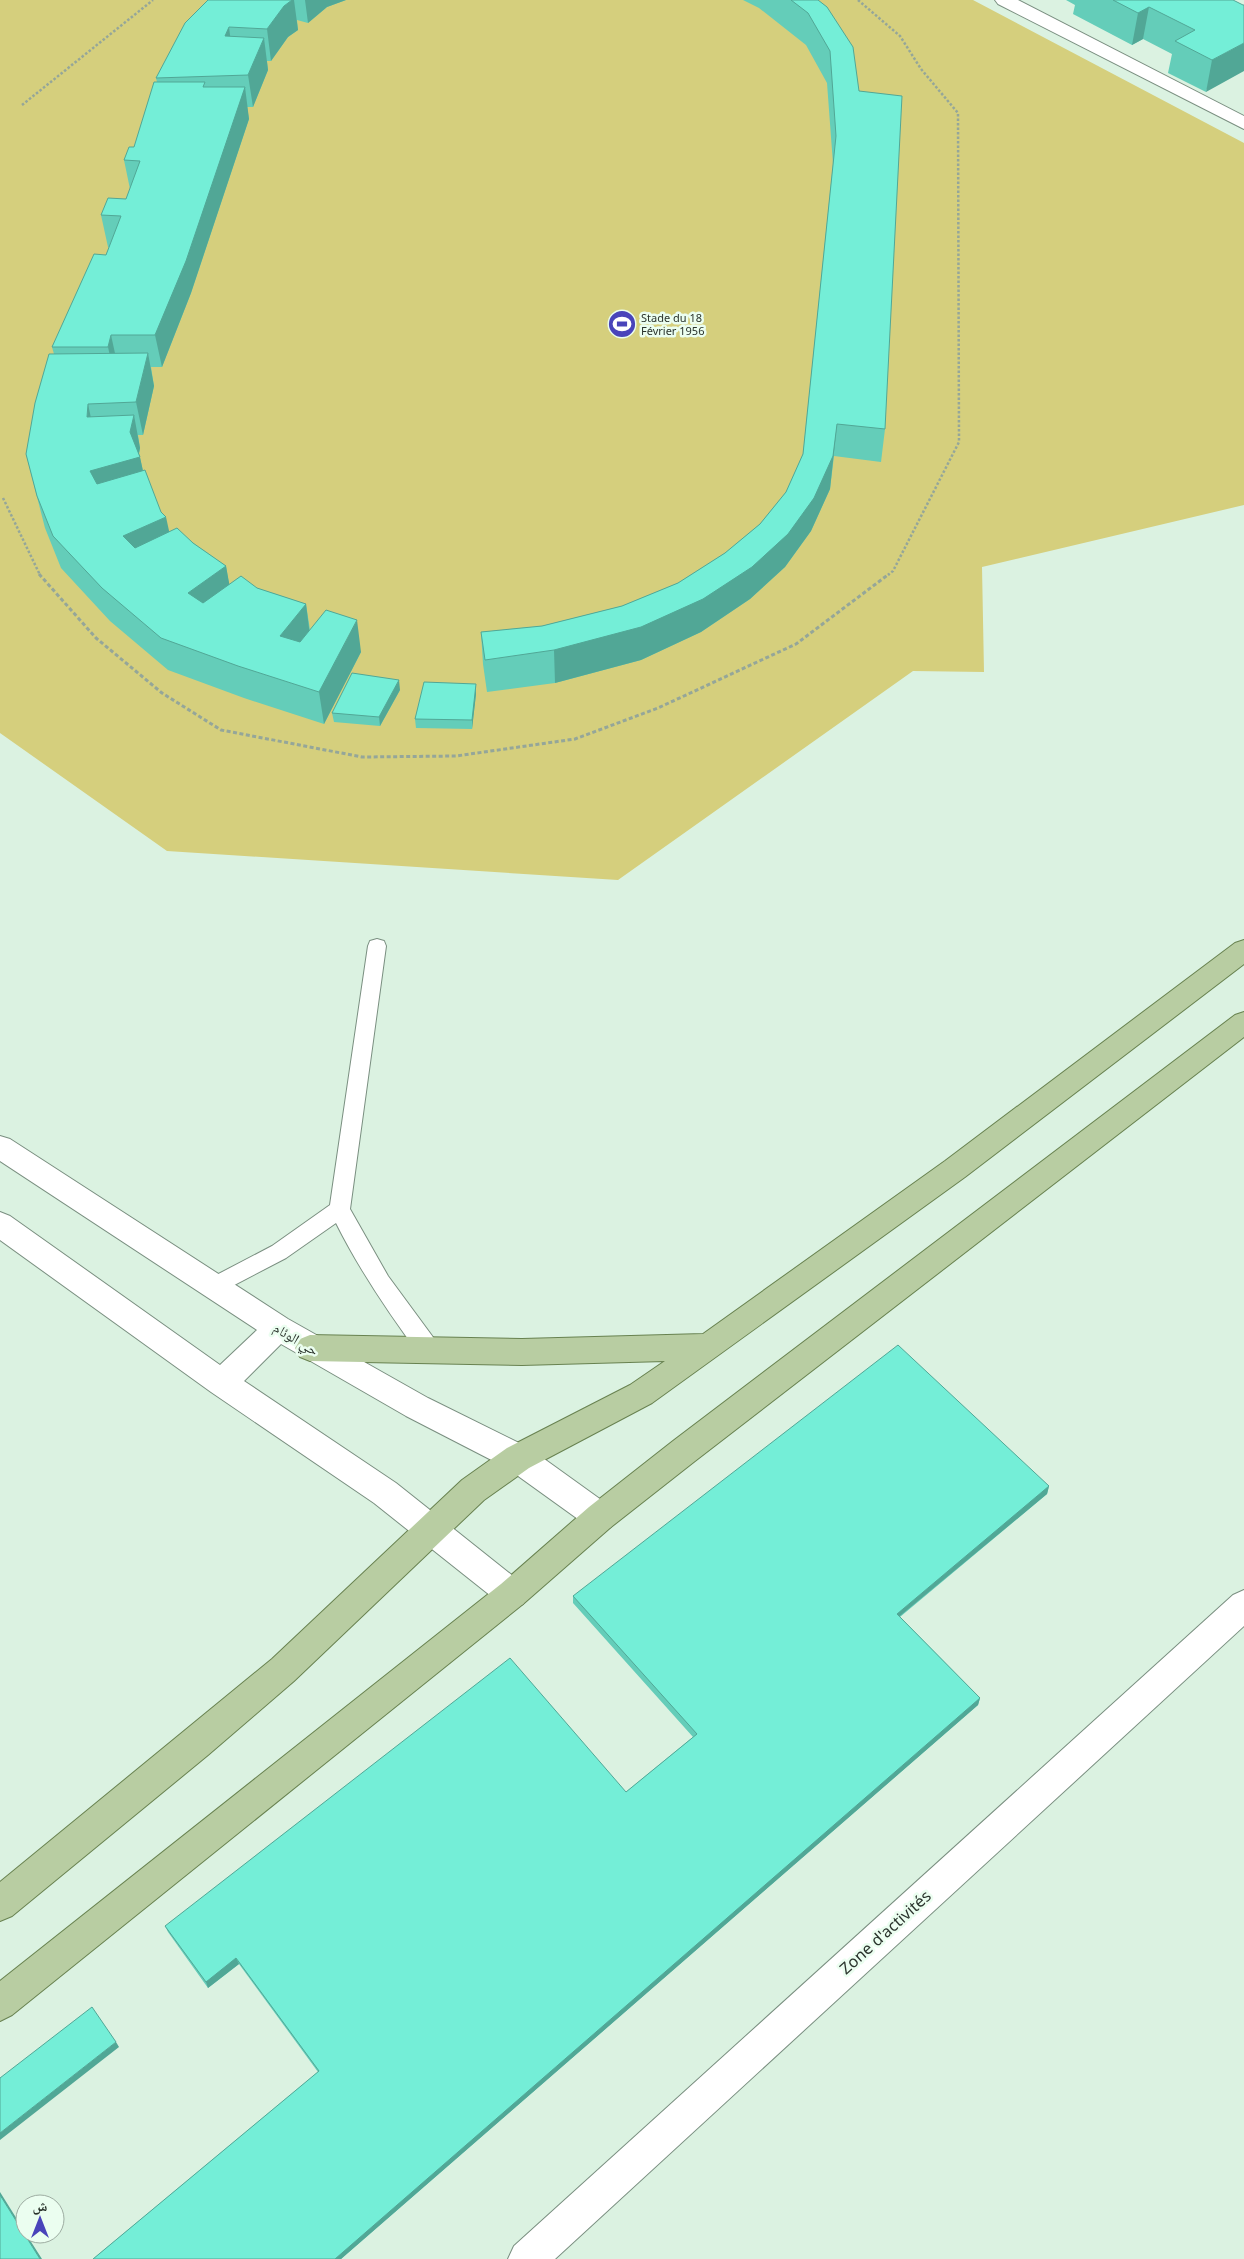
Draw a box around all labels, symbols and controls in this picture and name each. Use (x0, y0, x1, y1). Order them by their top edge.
sports icon: Stade du 18 Février 1956 (607, 309, 637, 339)
place label: Stade du 18 Février 1956 (641, 310, 704, 338)
street label: حي الوئام (269, 1318, 322, 1362)
street label: Zone d'activités (835, 1885, 935, 1979)
north arrow (15, 2194, 65, 2244)
text: ش (33, 2196, 48, 2215)

